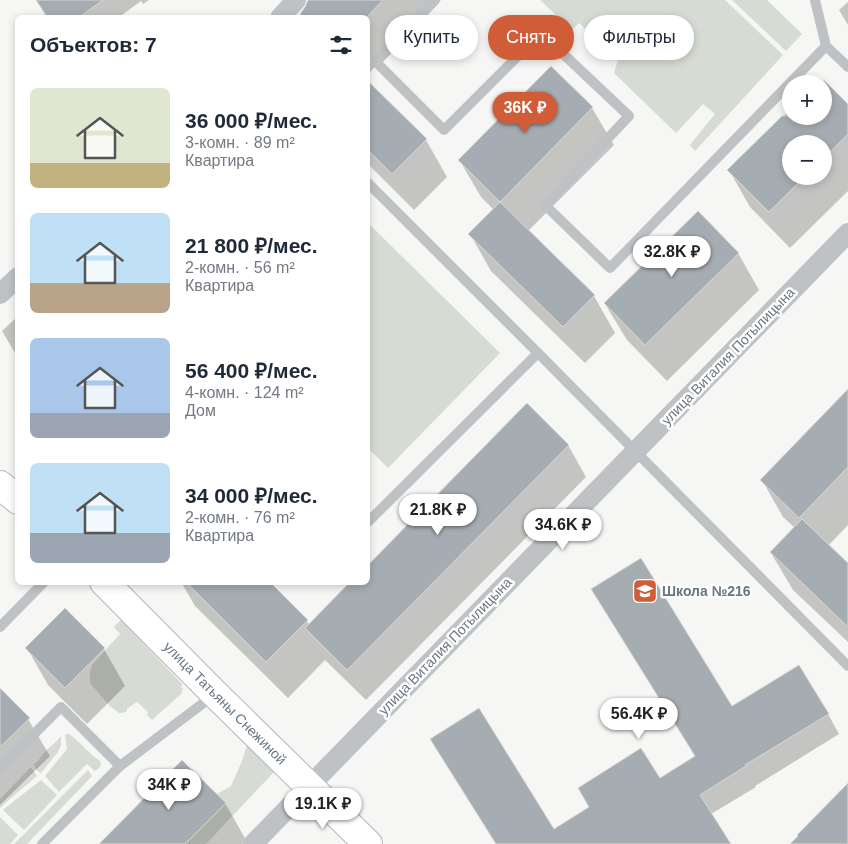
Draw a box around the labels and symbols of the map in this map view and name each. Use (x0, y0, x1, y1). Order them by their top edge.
pin: 36K ₽ (490, 92, 560, 134)
pin: 32.8K ₽ (626, 236, 718, 278)
street label: улица Виталия Потылицына (658, 284, 798, 428)
pin: 21.8K ₽ (392, 494, 484, 536)
pin: 34.6K ₽ (517, 508, 609, 551)
street label: улица Виталия Потылицына (375, 574, 515, 718)
school or university icon: Школа №216 (632, 578, 658, 604)
place label: Школа №216 (662, 583, 751, 599)
street label: улица Татьяны Снежиной (160, 638, 290, 768)
pin: 56.4K ₽ (593, 698, 685, 740)
pin: 34K ₽ (134, 768, 204, 811)
pin: 19.1K ₽ (277, 788, 369, 830)

